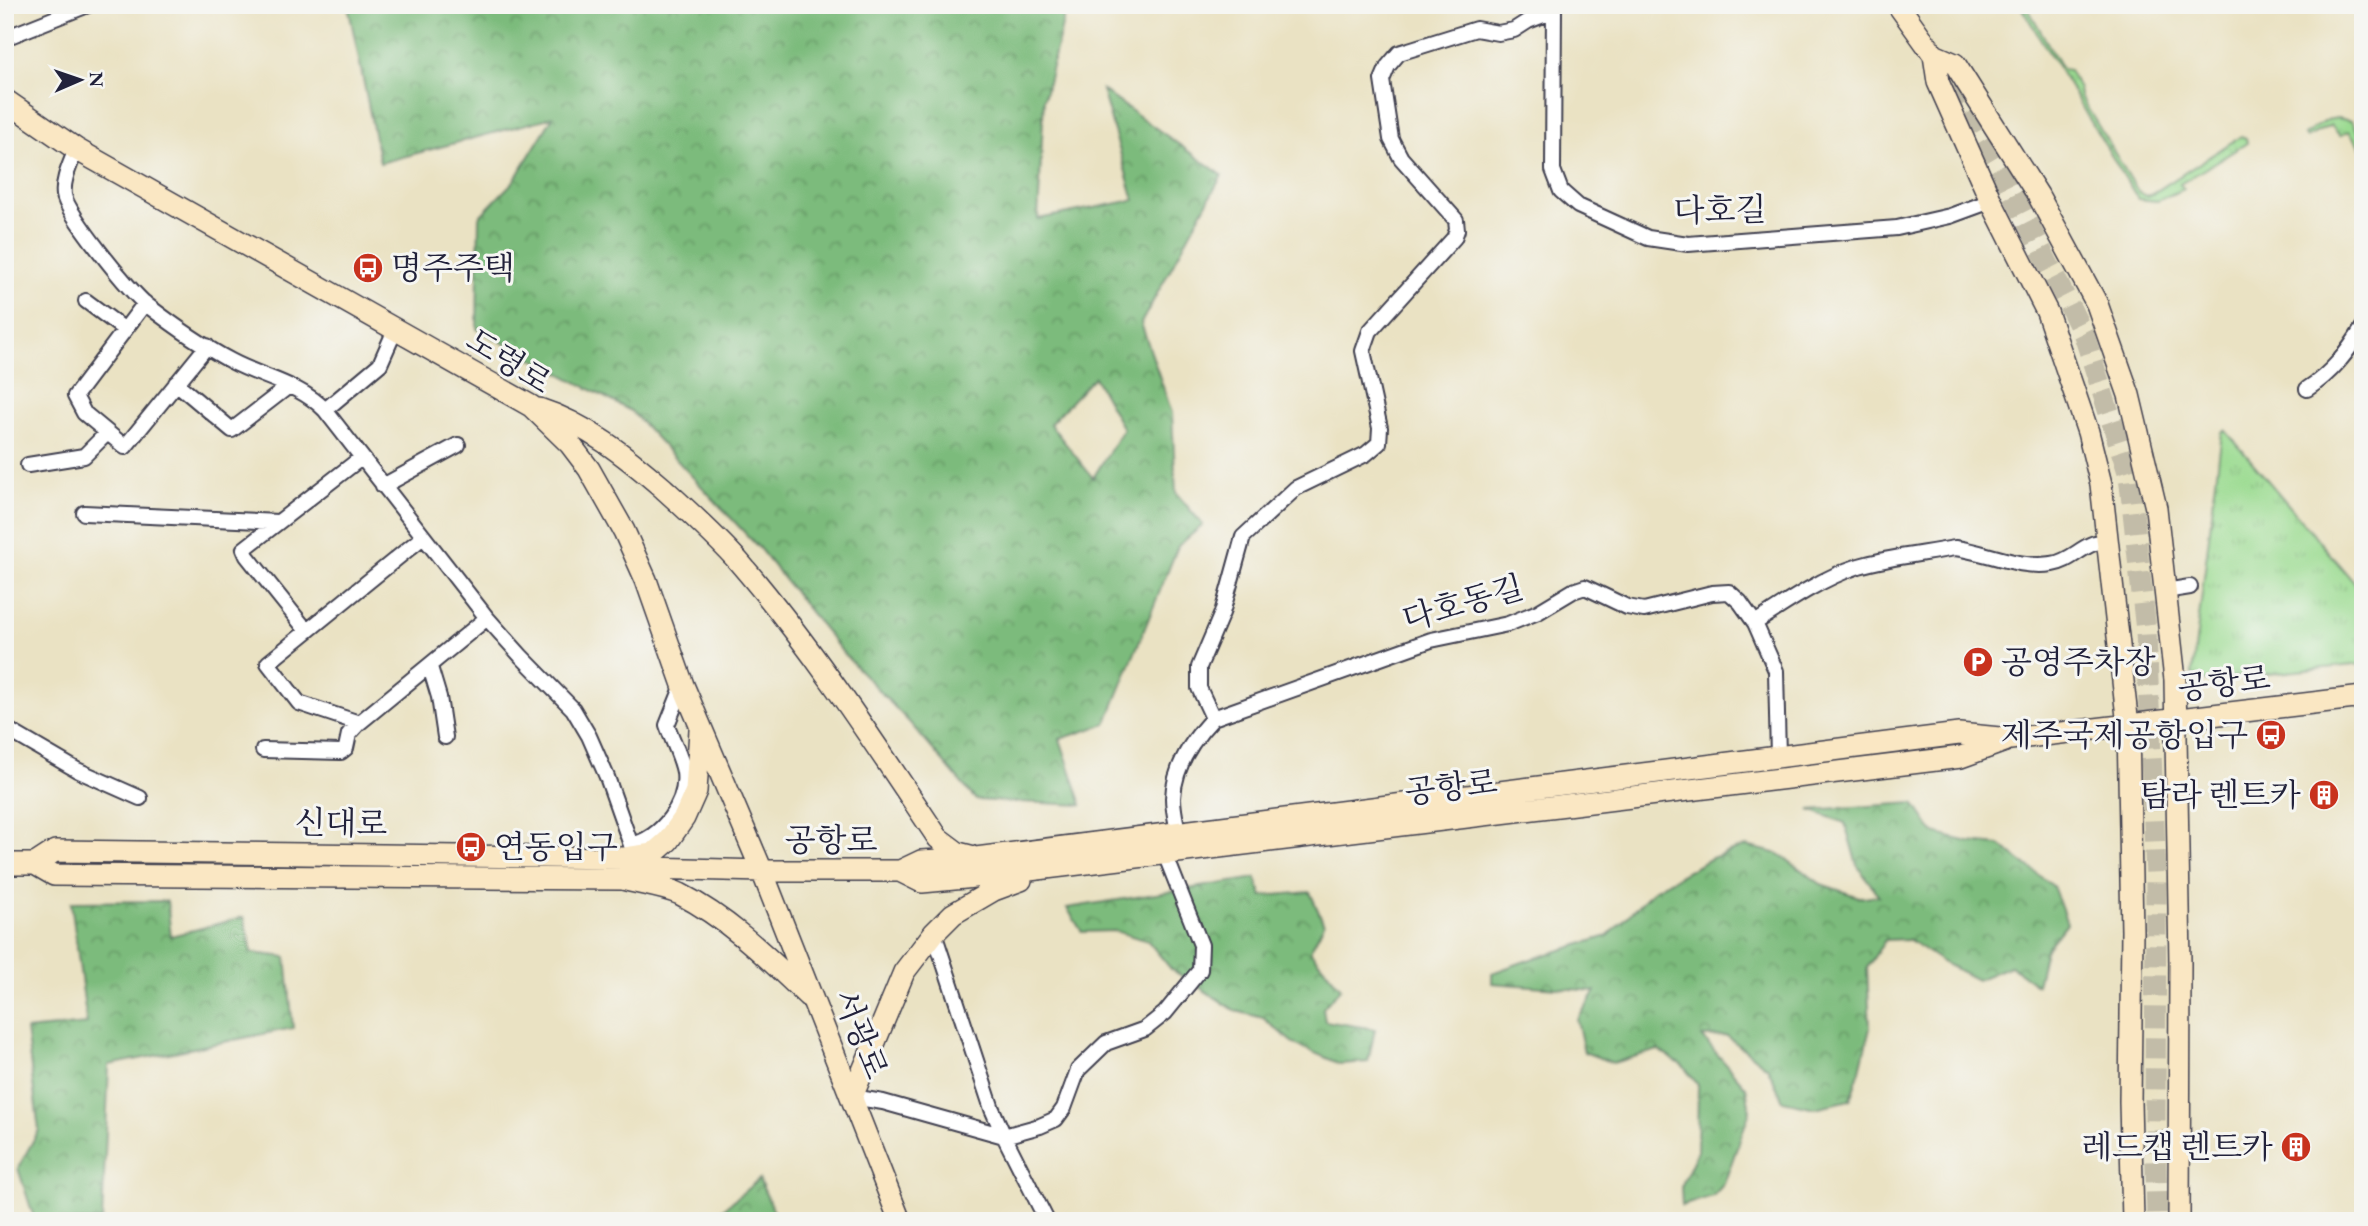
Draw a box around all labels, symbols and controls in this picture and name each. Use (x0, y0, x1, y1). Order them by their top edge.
north arrow (46, 46, 116, 116)
text: N (84, 71, 109, 88)
street label: 다호길 (1673, 188, 1767, 232)
place label: 명주주택 (391, 247, 515, 289)
bus stop icon: 명주주택 (351, 251, 385, 285)
street label: 도령로 (459, 319, 560, 403)
street label: 다호동길 (1398, 566, 1528, 640)
place label: 공영주차장 (2001, 641, 2156, 683)
parking icon: 공영주차장 (1961, 645, 1995, 679)
street label: 공항로 (2175, 656, 2273, 709)
place label: 제주국제공항입구 (2001, 714, 2248, 756)
bus stop icon: 제주국제공항입구 (2254, 718, 2288, 752)
street label: 공항로 (1402, 760, 1500, 813)
place label: 탐라 렌트카 (2140, 774, 2301, 816)
building icon: 탐라 렌트카 (2307, 778, 2341, 812)
street label: 신대로 (294, 801, 388, 845)
street label: 공항로 (785, 819, 877, 861)
place label: 연동입구 (494, 826, 618, 868)
bus stop icon: 연동입구 (454, 830, 488, 864)
street label: 서광로 (824, 983, 898, 1085)
place label: 레드캡 렌트카 (2081, 1126, 2273, 1168)
building icon: 레드캡 렌트카 (2279, 1130, 2313, 1164)

